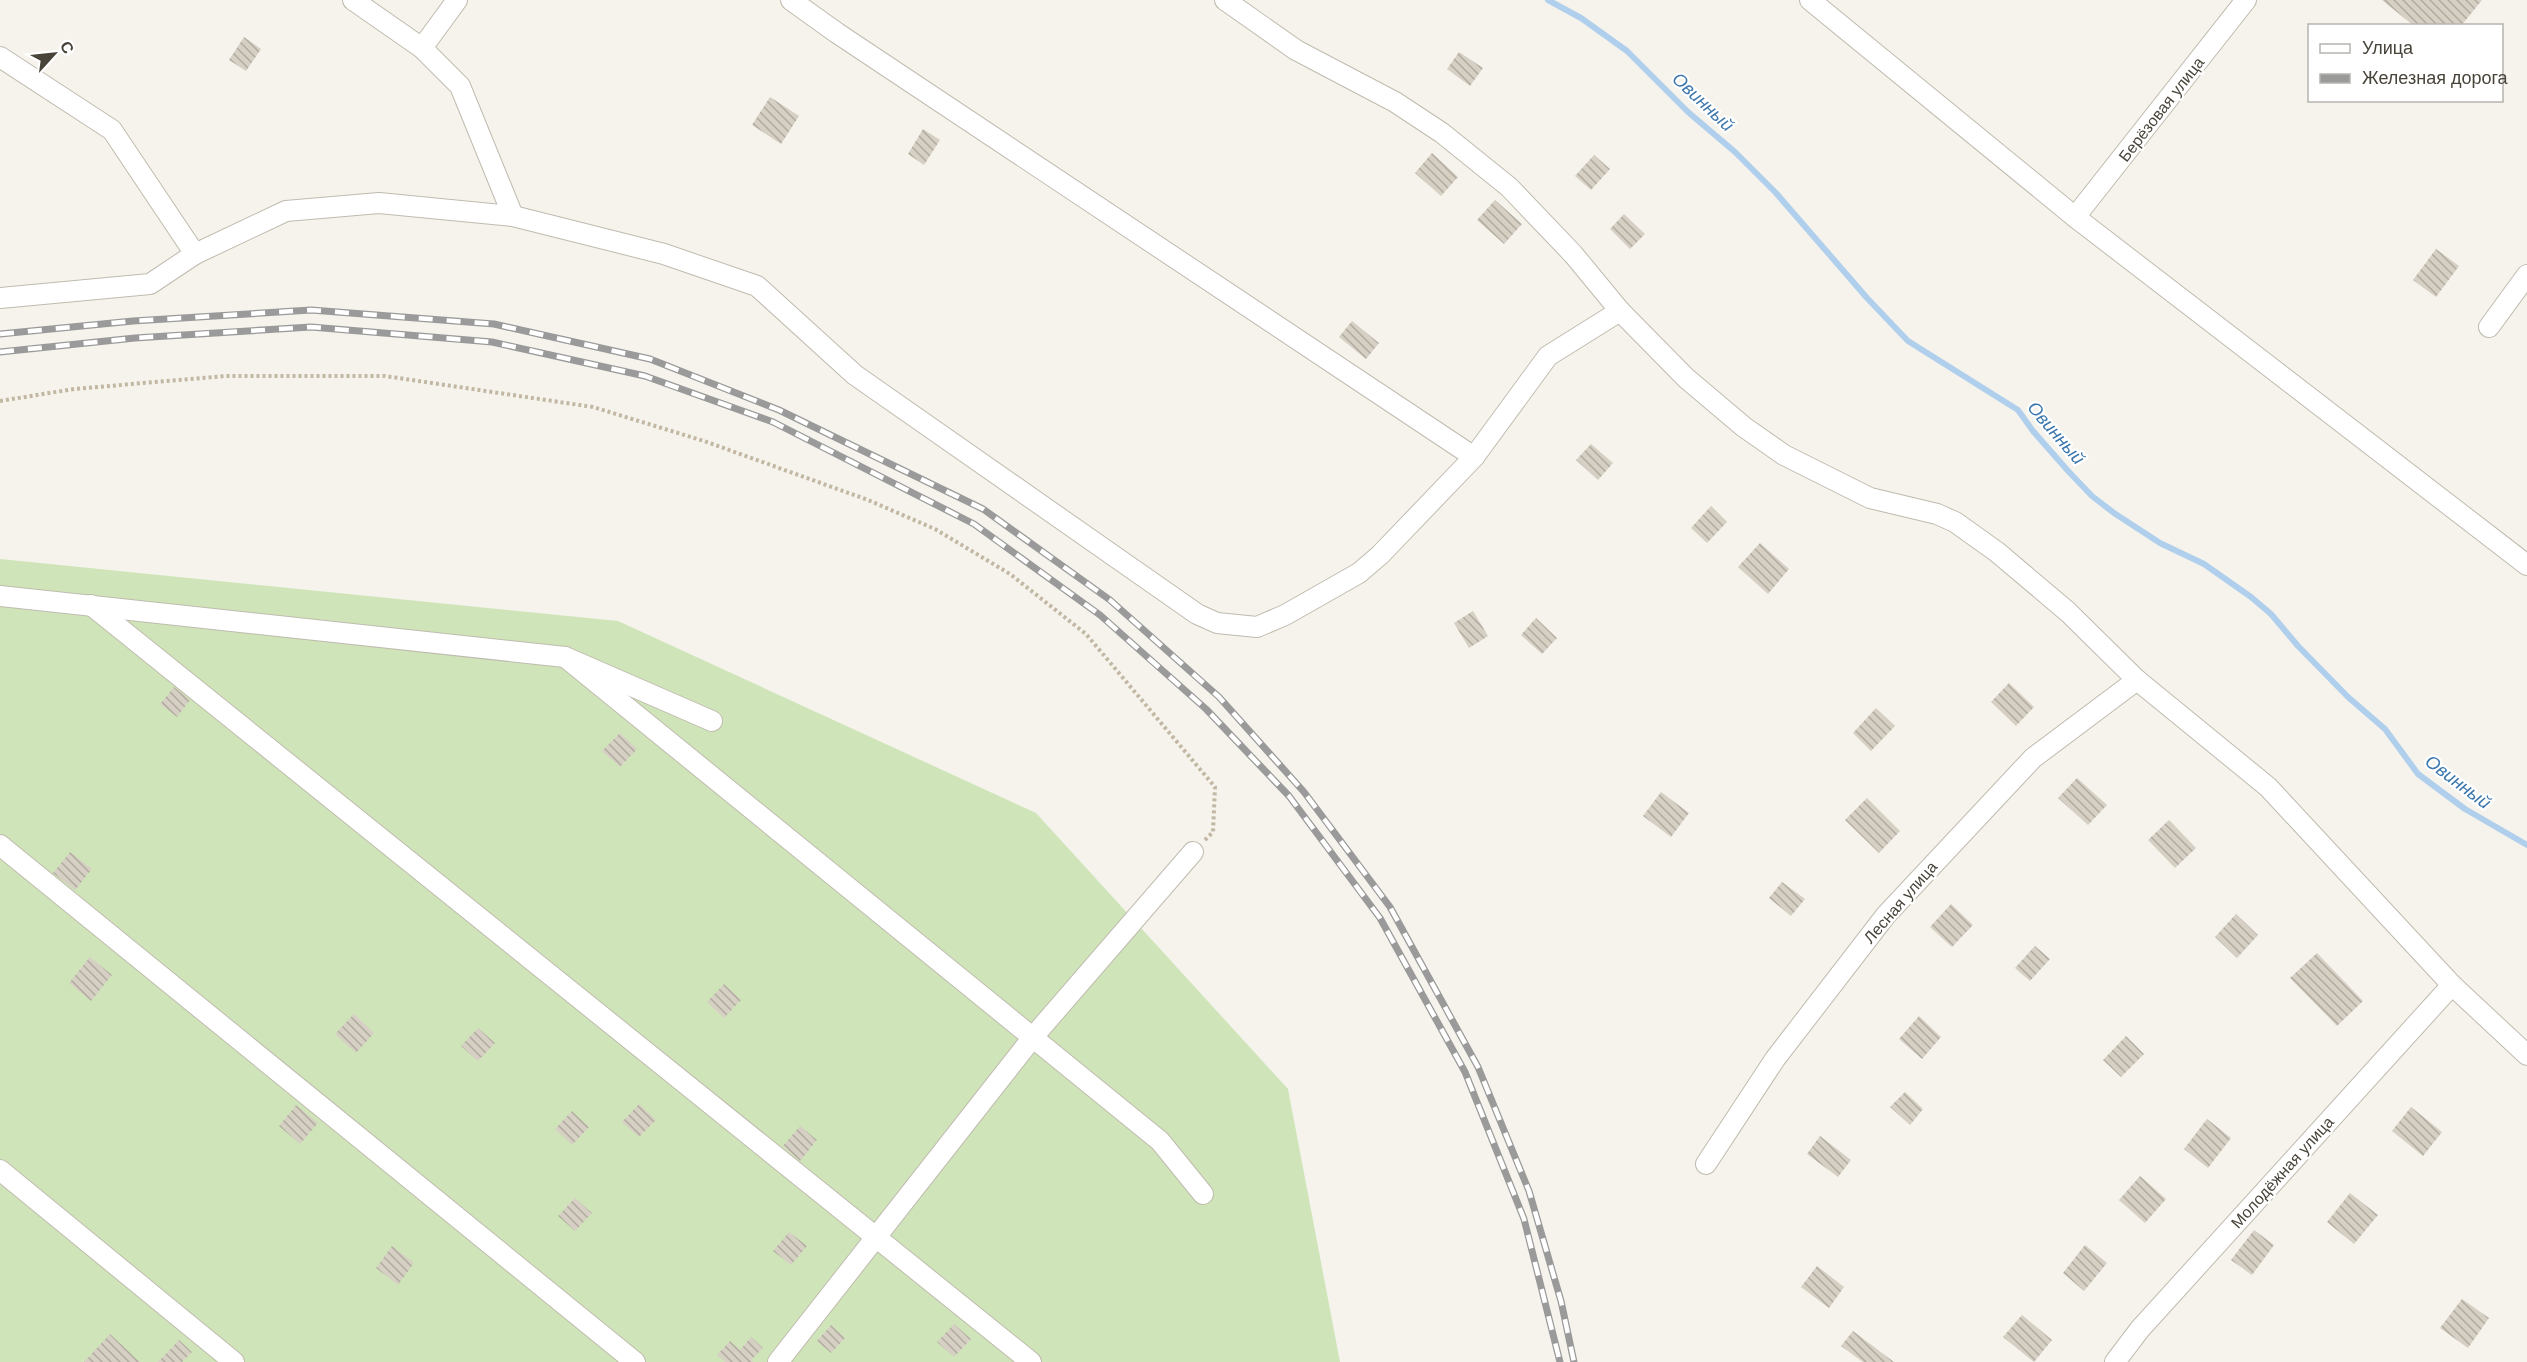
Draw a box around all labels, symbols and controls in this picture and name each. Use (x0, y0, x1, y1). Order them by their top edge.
north arrow (24, 24, 84, 84)
legend (2308, 24, 2503, 102)
text: С (57, 38, 77, 57)
text: Улица (2362, 38, 2414, 58)
street label: Берёзовая улица (2115, 54, 2207, 165)
text: Железная дорога (2362, 68, 2509, 88)
water label: Овинный (1668, 69, 1738, 135)
water label: Овинный (2023, 398, 2089, 468)
water label: Овинный (2421, 751, 2495, 813)
street label: Лесная улица (1860, 858, 1940, 946)
street label: Молодёжная улица (2228, 1113, 2337, 1231)

